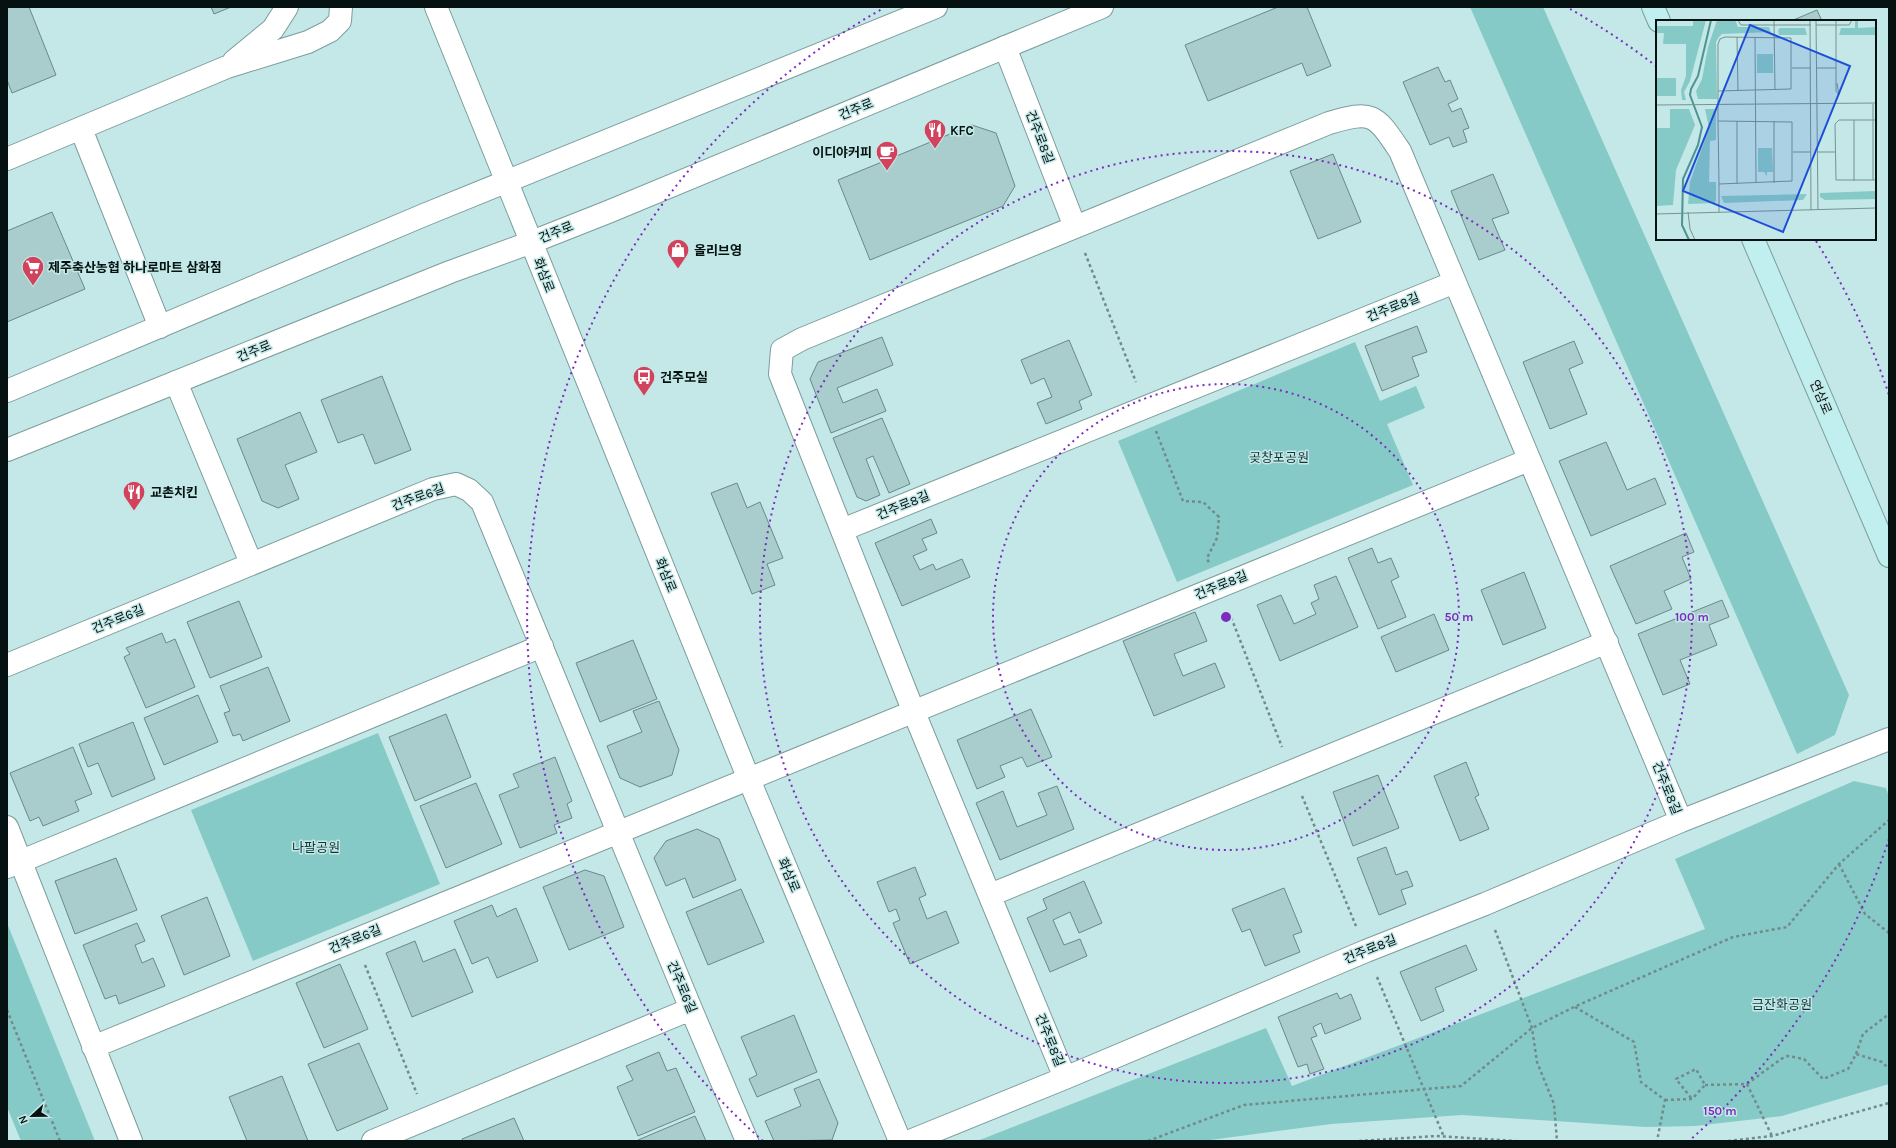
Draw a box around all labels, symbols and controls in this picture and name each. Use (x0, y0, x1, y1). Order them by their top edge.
inset map (1656, 20, 1876, 240)
street label: 건주로 (837, 95, 875, 123)
street label: 건주로8길 (1023, 108, 1057, 166)
restaurant icon: KFC (922, 117, 948, 150)
place label: KFC (950, 123, 974, 138)
cafe icon: 이디야커피 (874, 139, 900, 172)
place label: 이디야커피 (812, 145, 872, 160)
street label: 건주로 (537, 218, 575, 246)
shop icon: 올리브영 (665, 237, 691, 270)
place label: 올리브영 (694, 243, 742, 258)
supermarket icon: 제주축산농협 하나로마트 삼화점 (20, 254, 46, 287)
street label: 화삼로 (531, 256, 557, 294)
place label: 제주축산농협 하나로마트 삼화점 (48, 260, 222, 275)
street label: 건주로8길 (1364, 290, 1422, 324)
street label: 건주로 (235, 337, 273, 365)
bus stop icon: 건주모실 (631, 364, 657, 397)
place label: 건주모실 (660, 370, 708, 385)
street label: 연삼로 (1807, 378, 1835, 416)
park label: 곶창포공원 (1249, 450, 1309, 465)
restaurant icon: 교촌치킨 (121, 479, 147, 512)
street label: 건주로6길 (389, 480, 447, 514)
place label: 교촌치킨 (150, 485, 198, 500)
street label: 건주로8길 (874, 488, 932, 522)
street label: 화삼로 (652, 556, 680, 594)
street label: 건주로8길 (1192, 568, 1250, 602)
street label: 건주로6길 (90, 602, 146, 636)
centre of rings (1219, 610, 1233, 624)
text: 50 m (1445, 610, 1474, 624)
text: 100 m (1675, 610, 1709, 624)
street label: 건주로8길 (1650, 759, 1684, 817)
park label: 나팔공원 (292, 840, 340, 855)
street label: 화삼로 (775, 856, 803, 894)
street label: 건주로6길 (327, 922, 383, 956)
street label: 건주로8길 (1341, 932, 1399, 966)
street label: 건주로6길 (664, 959, 700, 1015)
park label: 금잔화공원 (1752, 997, 1812, 1012)
street label: 건주로8길 (1033, 1011, 1067, 1069)
north arrow (12, 1096, 52, 1136)
text: 150 m (1703, 1104, 1737, 1118)
text: N (16, 1113, 31, 1126)

